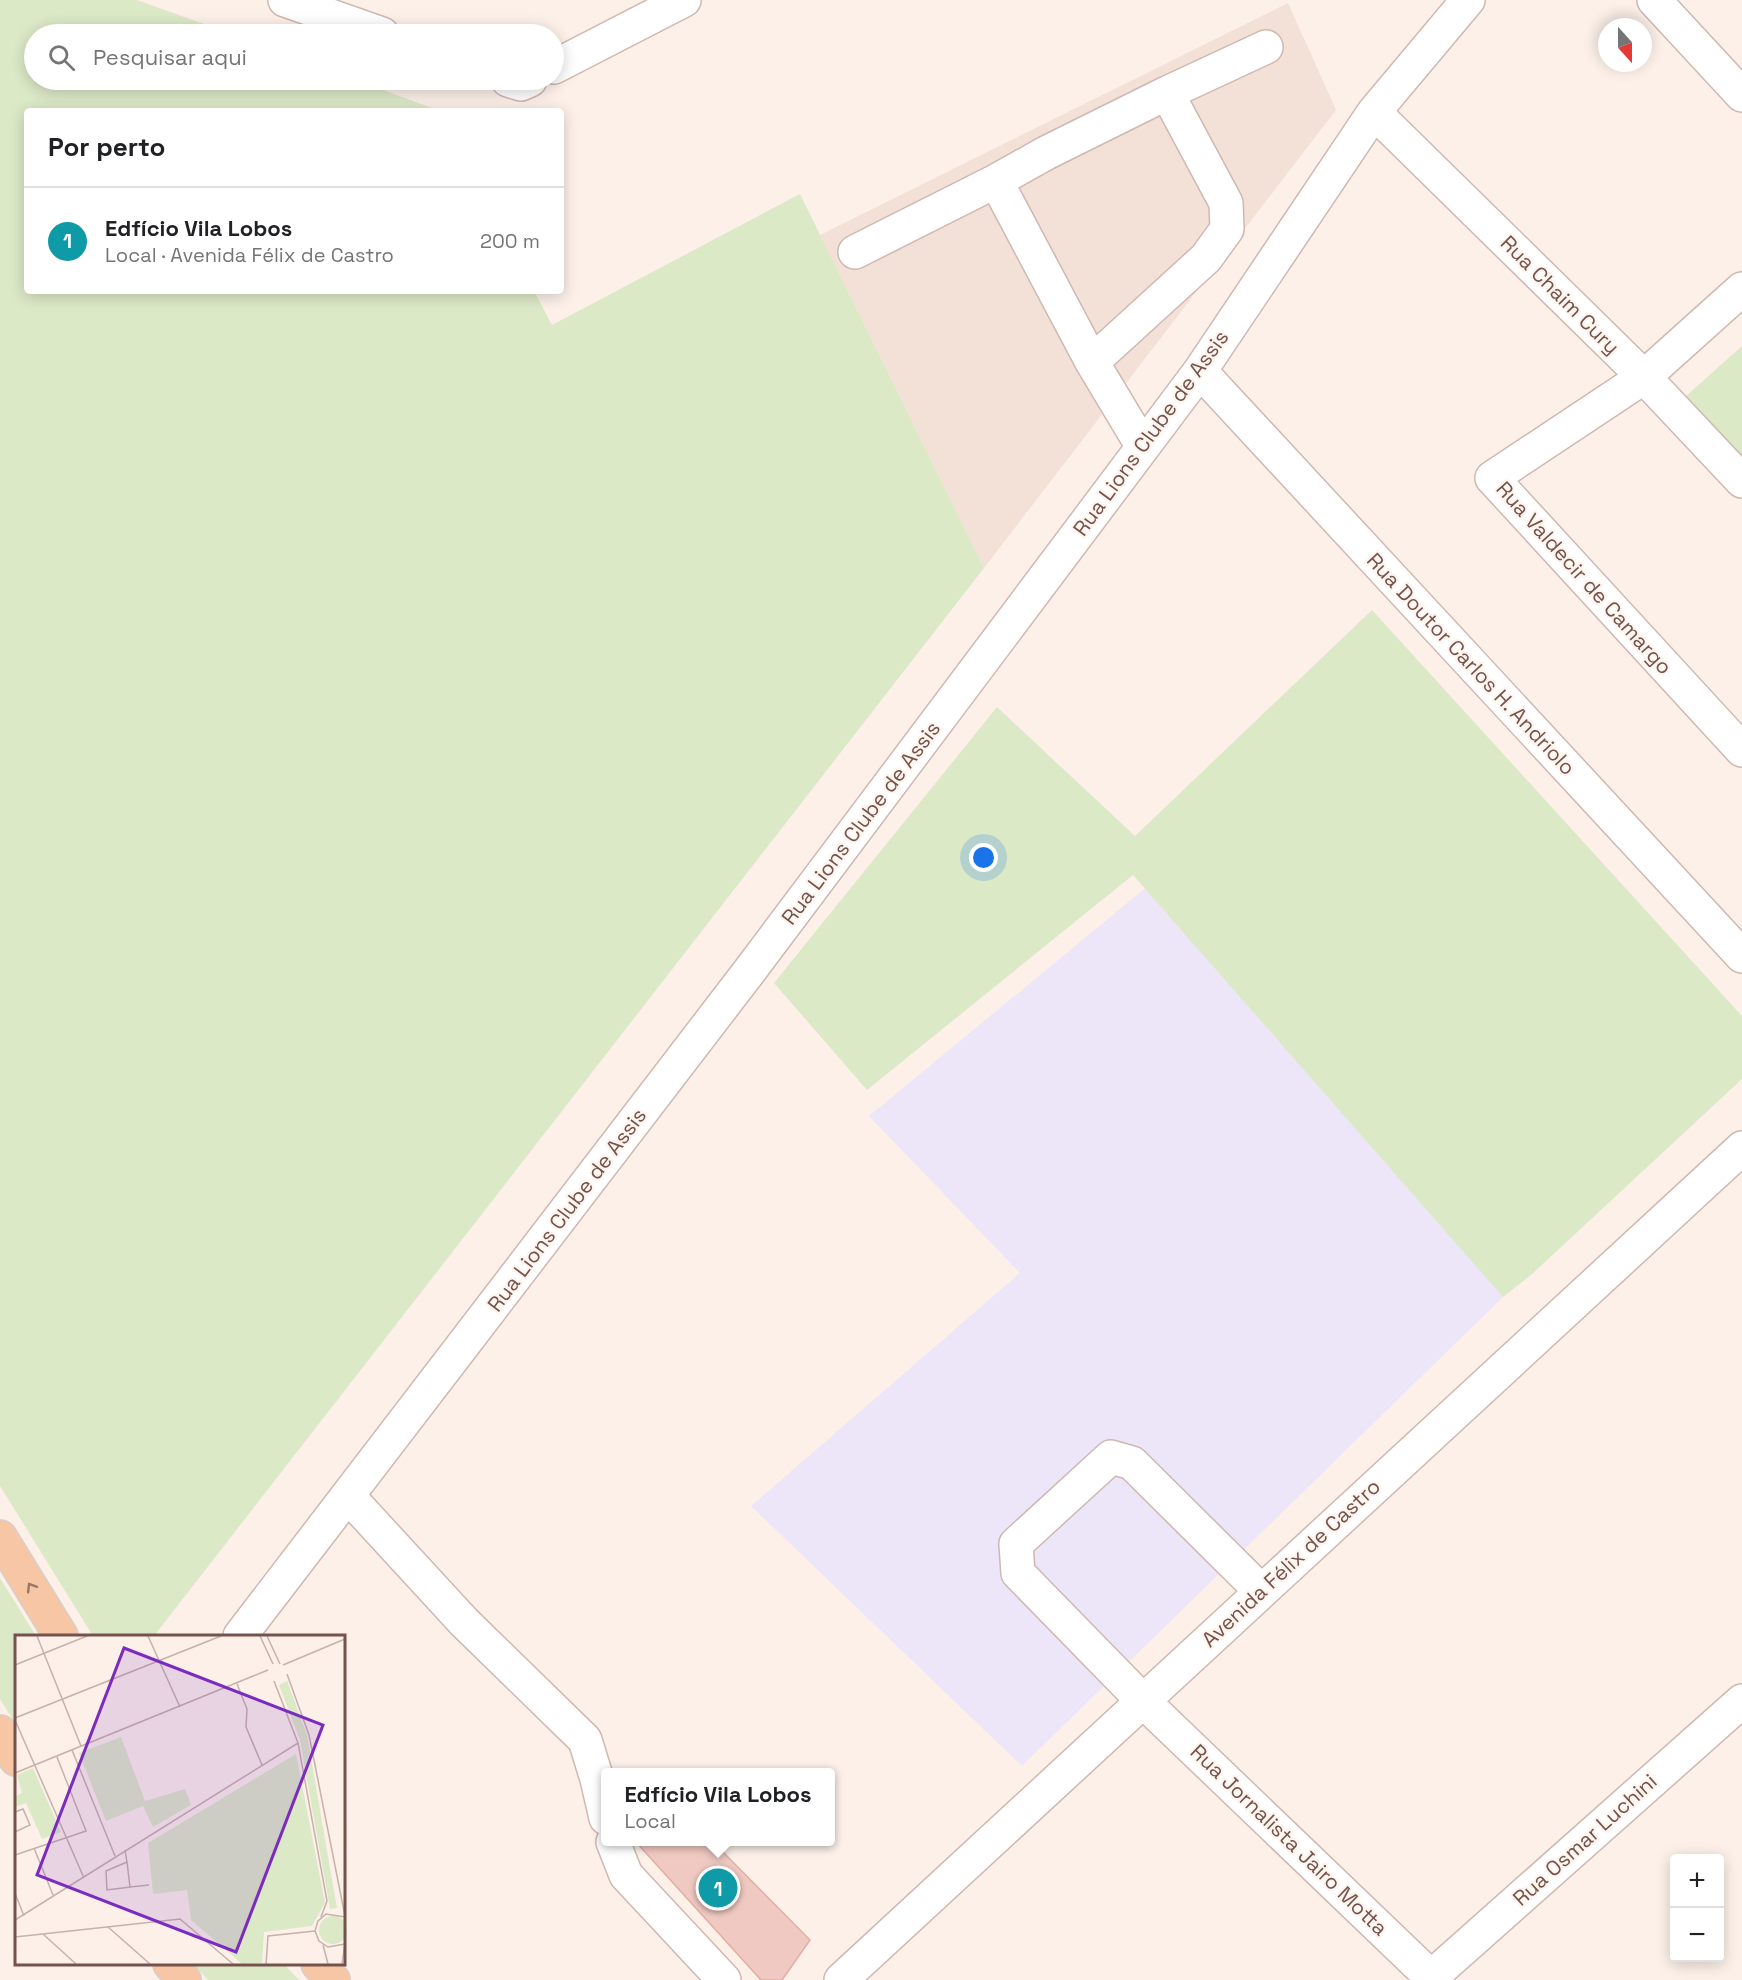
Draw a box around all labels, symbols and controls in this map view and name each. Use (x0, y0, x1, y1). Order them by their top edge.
north arrow (1598, 18, 1652, 72)
search box (24, 24, 564, 90)
icon: search (45, 41, 78, 74)
text: Pesquisar aqui (93, 43, 247, 71)
text: Por perto (48, 130, 165, 164)
text: Edfício Vila Lobos (105, 214, 292, 242)
text: 1 (63, 228, 72, 254)
text: 200 m (480, 228, 540, 254)
street label: Rua Chaim Cury (1495, 229, 1626, 360)
text: Local · Avenida Félix de Castro (105, 242, 394, 268)
street label: Rua Lions Clube de Assis (1067, 324, 1234, 541)
street label: Rua Valdecir de Camargo (1490, 475, 1678, 680)
street label: Rua Doutor Carlos H. Andriolo (1361, 547, 1582, 780)
street label: Rua Lions Clube de Assis (775, 716, 946, 930)
your location (969, 843, 998, 872)
street label: Rua Lions Clube de Assis (481, 1103, 652, 1317)
street label: Avenida Félix de Castro (1196, 1473, 1386, 1653)
one-way arrow (26, 1583, 38, 1593)
inset map (15, 1635, 345, 1965)
street label: Rua Jornalista Jairo Motta (1185, 1738, 1394, 1941)
popup (601, 1768, 835, 1846)
street label: Rua Osmar Luchini (1507, 1768, 1662, 1912)
text: Edfício Vila Lobos (624, 1780, 812, 1808)
text: Local (624, 1808, 676, 1834)
map controls (1670, 1854, 1724, 1962)
button: + (1670, 1854, 1724, 1908)
pin: 1 (698, 1866, 738, 1910)
button: − (1670, 1908, 1724, 1962)

